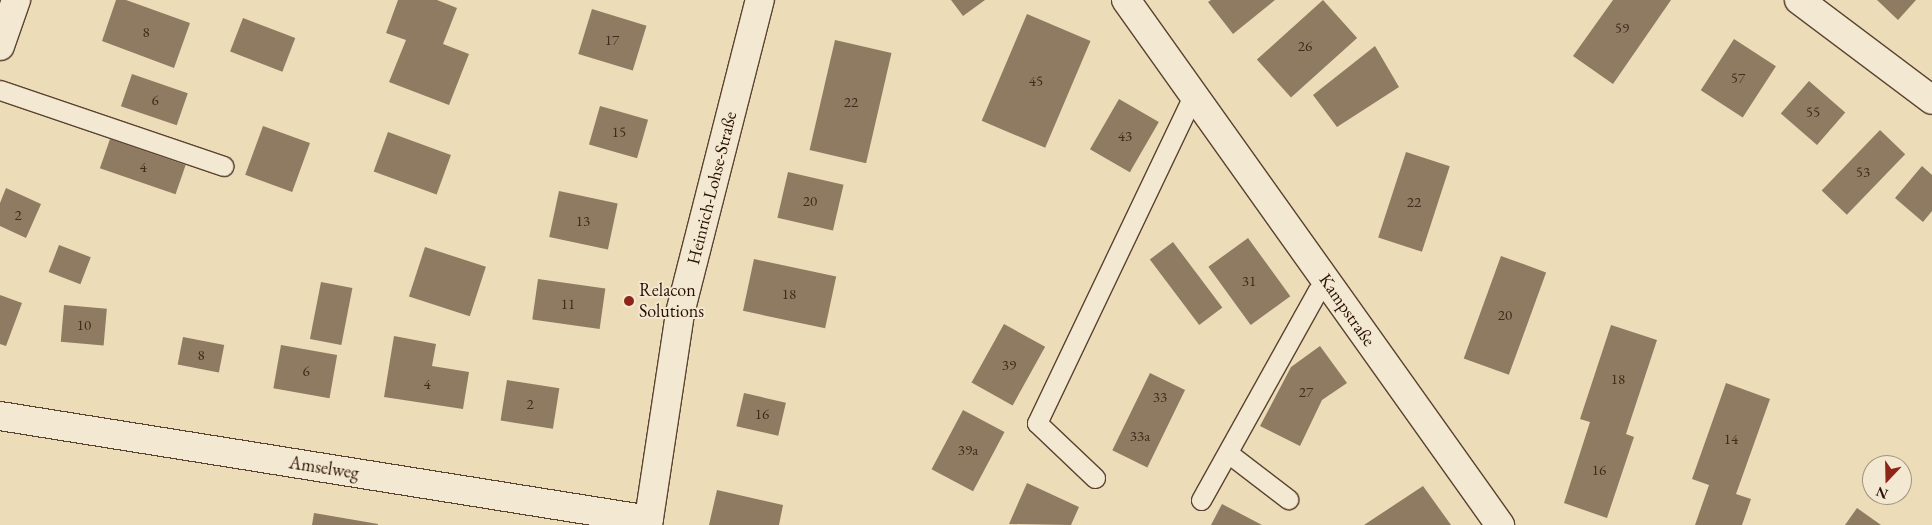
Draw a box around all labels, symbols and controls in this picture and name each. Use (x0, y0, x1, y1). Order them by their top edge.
house number: 59 (1615, 19, 1629, 37)
house number: 8 (142, 23, 150, 41)
house number: 17 (605, 31, 619, 49)
house number: 26 (1298, 37, 1312, 55)
house number: 57 (1731, 69, 1745, 87)
house number: 45 (1029, 72, 1043, 90)
house number: 6 (151, 91, 159, 109)
house number: 22 (844, 93, 858, 111)
house number: 55 (1806, 103, 1820, 121)
street label: Heinrich-Lohse-Straße (683, 109, 741, 267)
house number: 15 (612, 123, 626, 141)
house number: 43 (1118, 127, 1132, 145)
house number: 4 (139, 158, 147, 176)
house number: 53 (1856, 163, 1870, 181)
house number: 20 (803, 192, 817, 210)
house number: 22 (1407, 193, 1421, 211)
house number: 2 (14, 206, 22, 224)
house number: 13 (576, 212, 590, 230)
street label: Kampstraße (1314, 270, 1380, 350)
house number: 31 (1242, 272, 1256, 290)
place label: Relacon Solutions (639, 280, 704, 322)
house number: 18 (782, 285, 796, 303)
house number: 11 (561, 295, 575, 313)
marker: Relacon Solutions (623, 295, 635, 307)
house number: 20 (1498, 306, 1512, 324)
house number: 10 (77, 316, 91, 334)
house number: 8 (197, 346, 205, 364)
house number: 39 (1002, 356, 1016, 374)
house number: 6 (302, 362, 310, 380)
house number: 18 (1611, 370, 1625, 388)
house number: 4 (423, 375, 431, 393)
house number: 27 (1299, 383, 1313, 401)
house number: 33 (1153, 388, 1167, 406)
house number: 2 (526, 395, 534, 413)
house number: 16 (755, 405, 769, 423)
house number: 33a (1130, 427, 1150, 445)
house number: 14 (1724, 430, 1738, 448)
house number: 39a (958, 441, 978, 459)
street label: Amselweg (288, 452, 360, 484)
north arrow (1862, 455, 1912, 505)
house number: 16 (1592, 461, 1606, 479)
text: N (1873, 483, 1891, 504)

